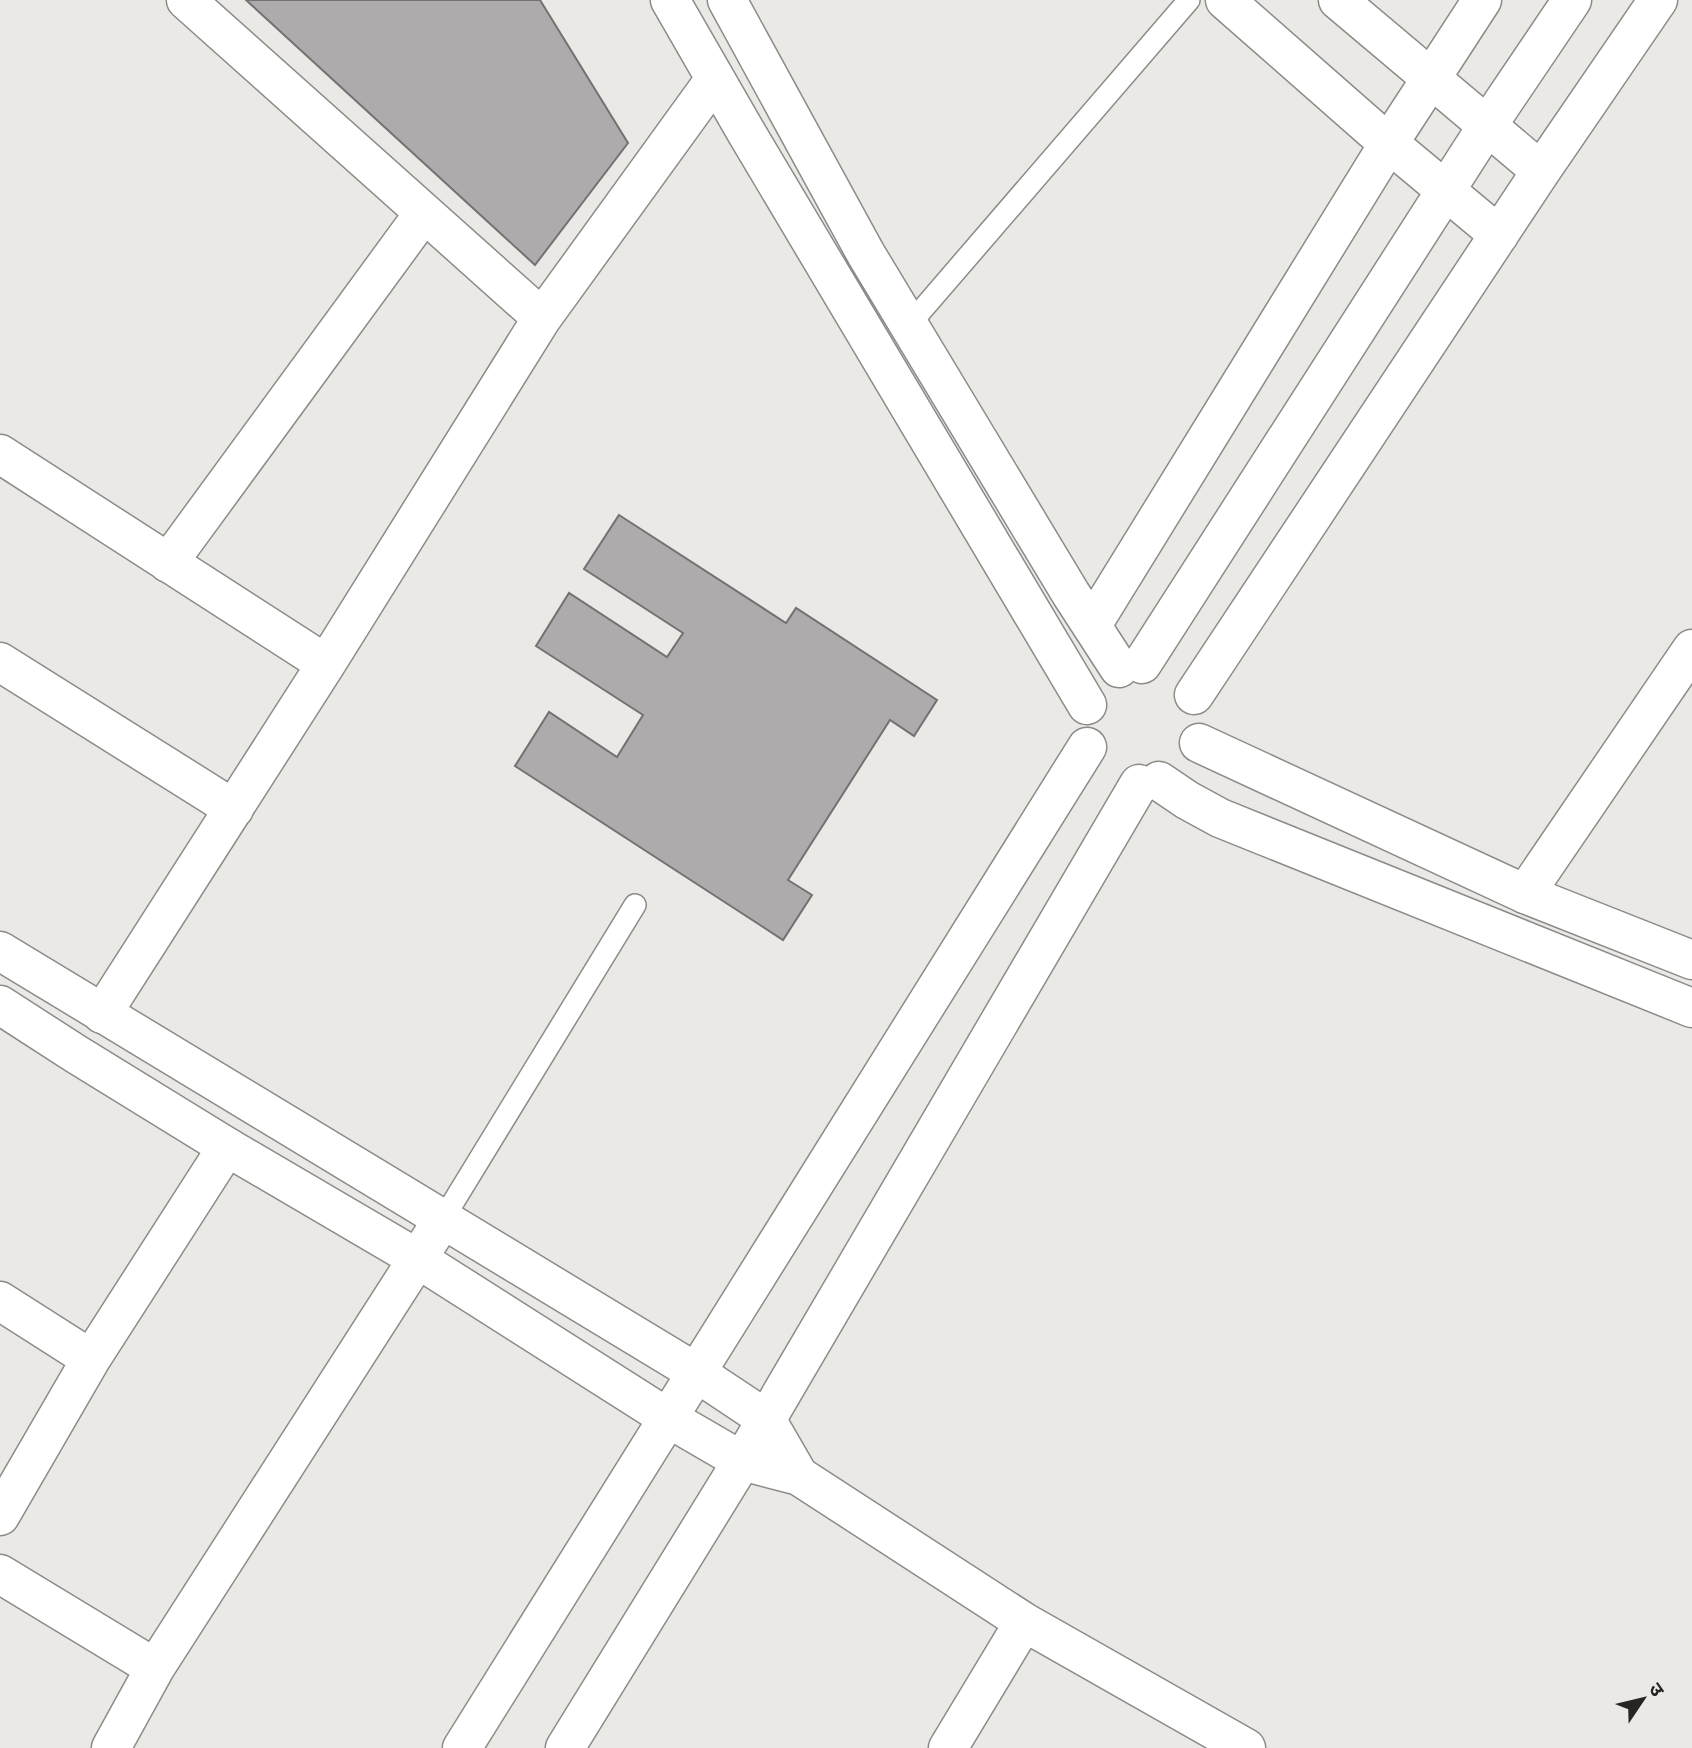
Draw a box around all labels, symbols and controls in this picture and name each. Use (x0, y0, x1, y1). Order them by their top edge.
north arrow (1608, 1664, 1678, 1734)
text: उ (1645, 1679, 1669, 1701)

